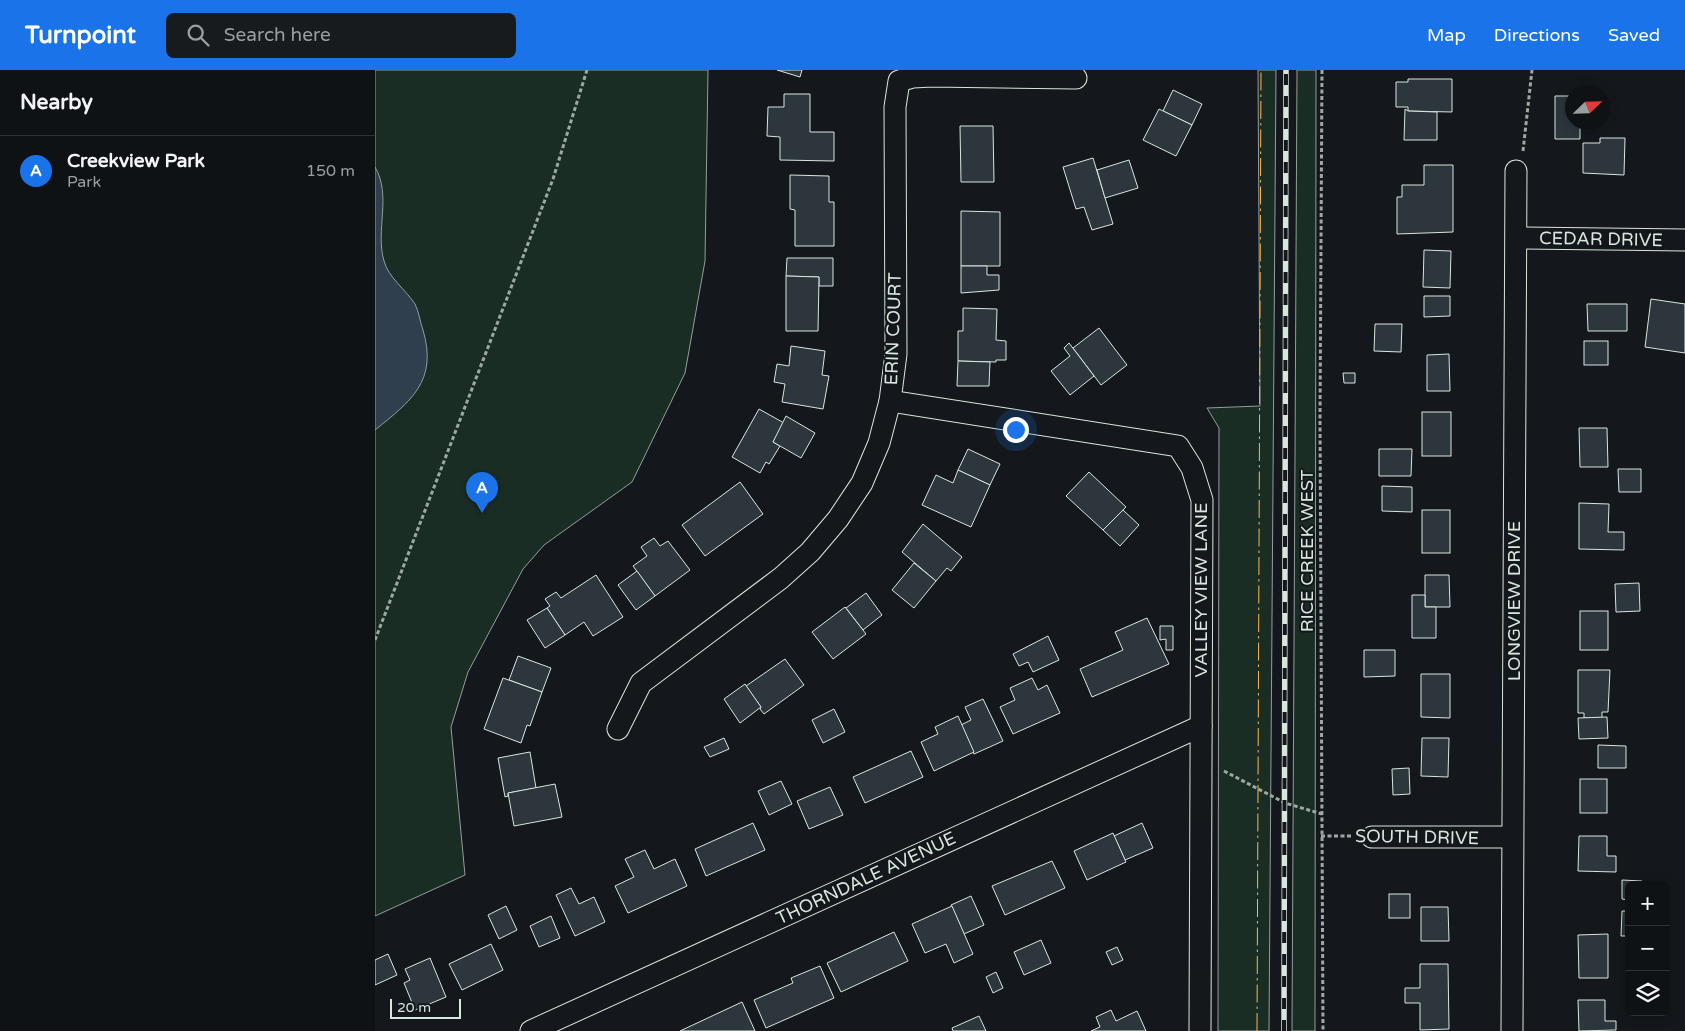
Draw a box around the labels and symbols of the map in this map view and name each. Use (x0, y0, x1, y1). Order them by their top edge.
north arrow (1565, 85, 1610, 130)
street label: CEDAR DRIVE (1539, 227, 1663, 251)
street label: ERIN COURT (880, 272, 906, 386)
your location (1003, 417, 1029, 443)
street label: RICE CREEK WEST (1296, 470, 1318, 632)
pin: A (466, 472, 498, 513)
street label: VALLEY VIEW LANE (1190, 503, 1212, 677)
street label: LONGVIEW DRIVE (1503, 521, 1525, 681)
street label: SOUTH DRIVE (1355, 825, 1479, 849)
street label: THORNDALE AVENUE (773, 827, 959, 929)
scale bar (390, 996, 461, 1019)

